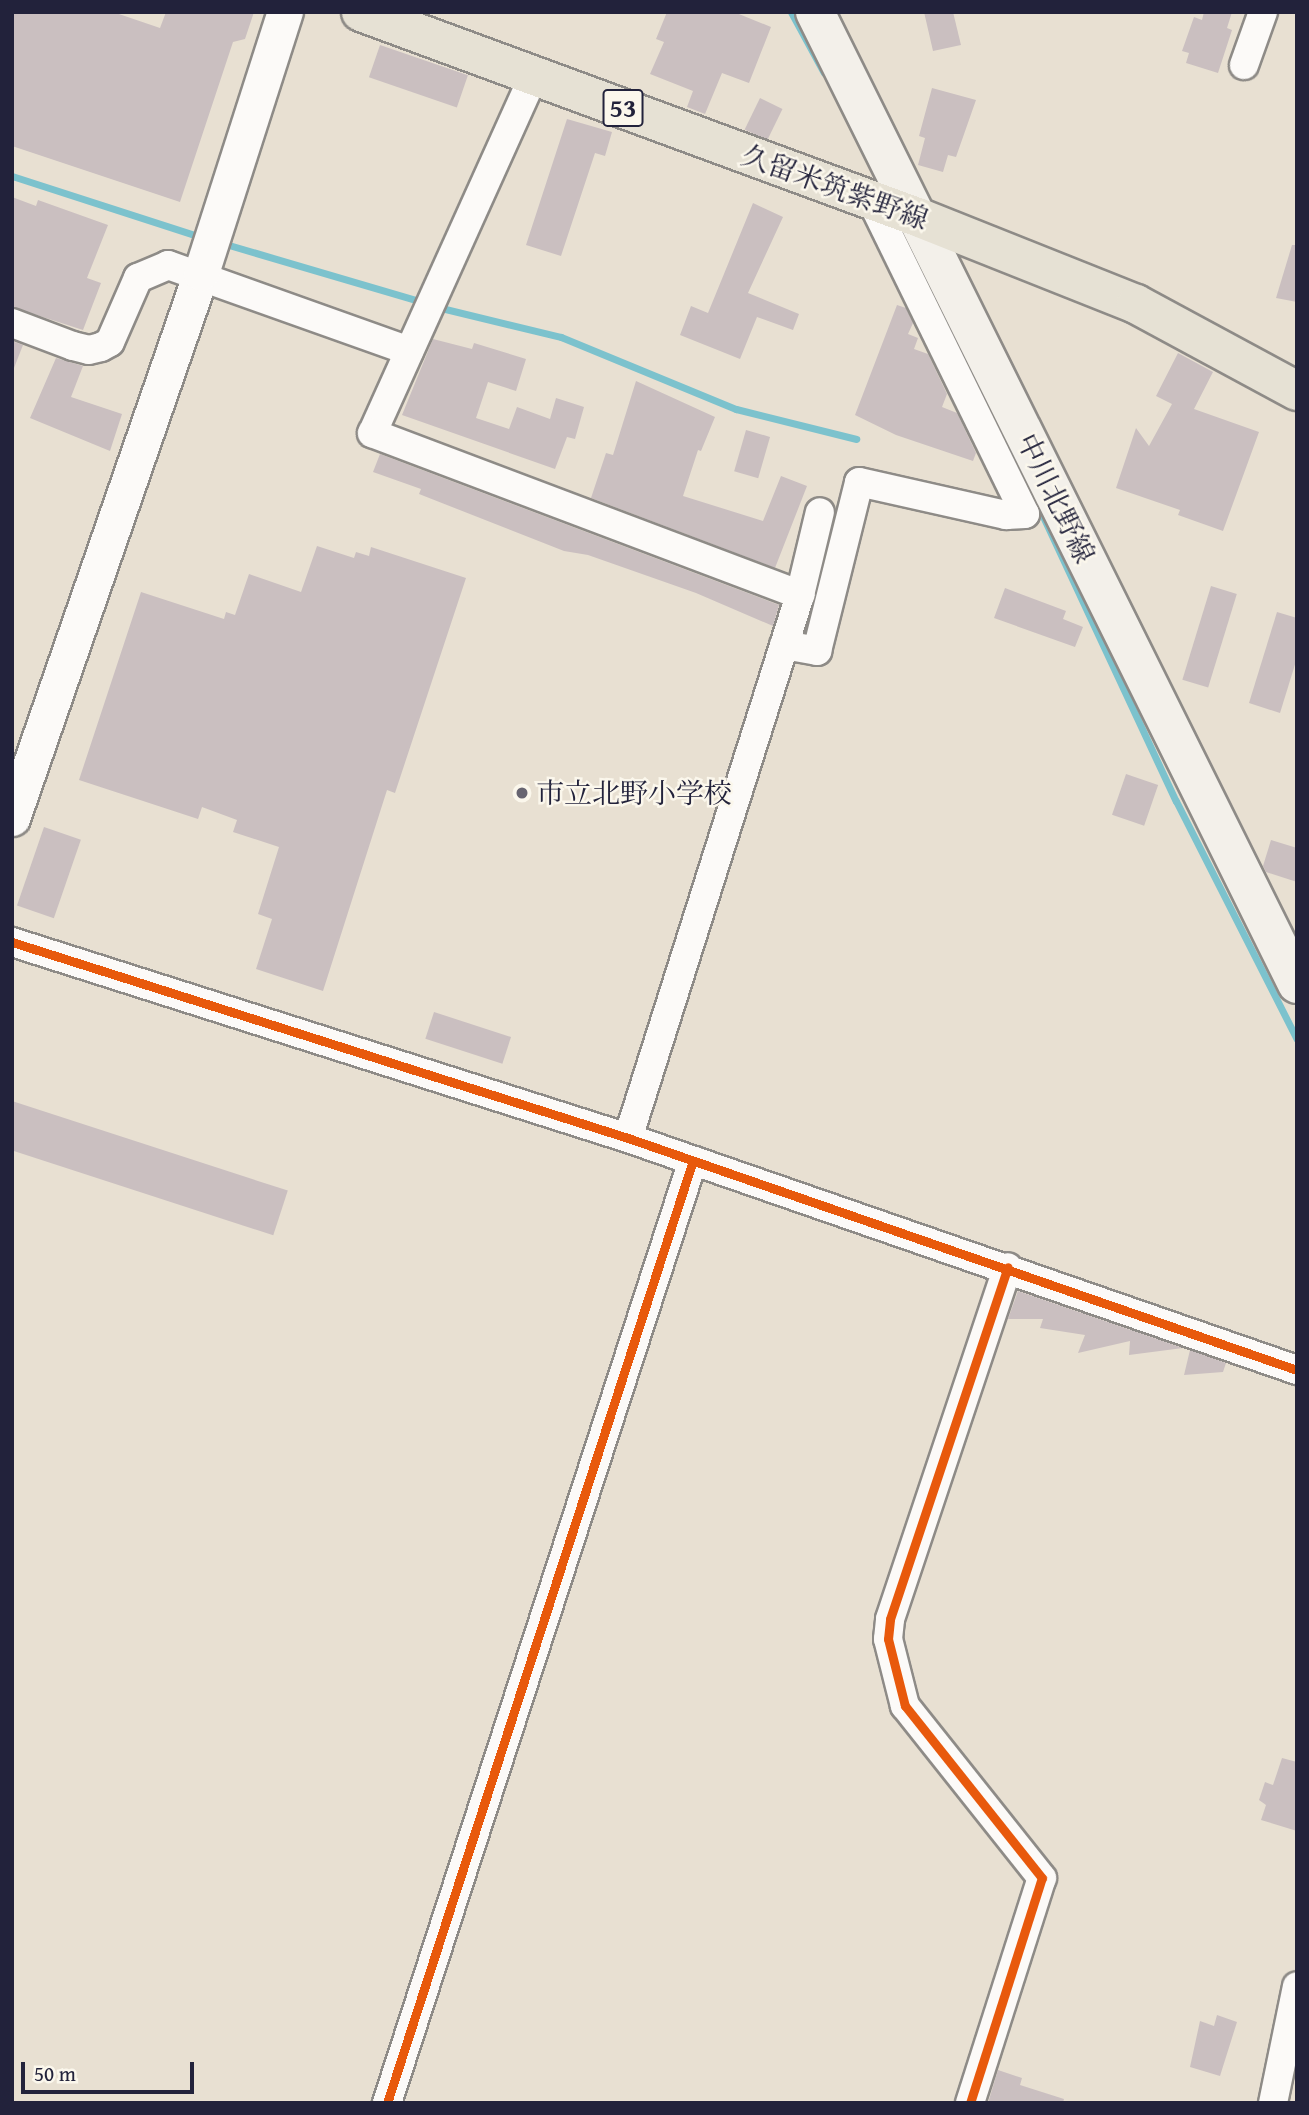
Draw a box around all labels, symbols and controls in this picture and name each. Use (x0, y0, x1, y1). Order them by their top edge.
road number: 53 (602, 86, 644, 130)
street label: 久留米筑紫野線 (737, 138, 933, 236)
street label: 中川北野線 (1010, 428, 1102, 568)
place label: 市立北野小学校 (536, 776, 732, 810)
marker: 市立北野小学校 (514, 785, 530, 801)
scale bar (24, 2048, 198, 2092)
text: 50 m (34, 2058, 76, 2089)

